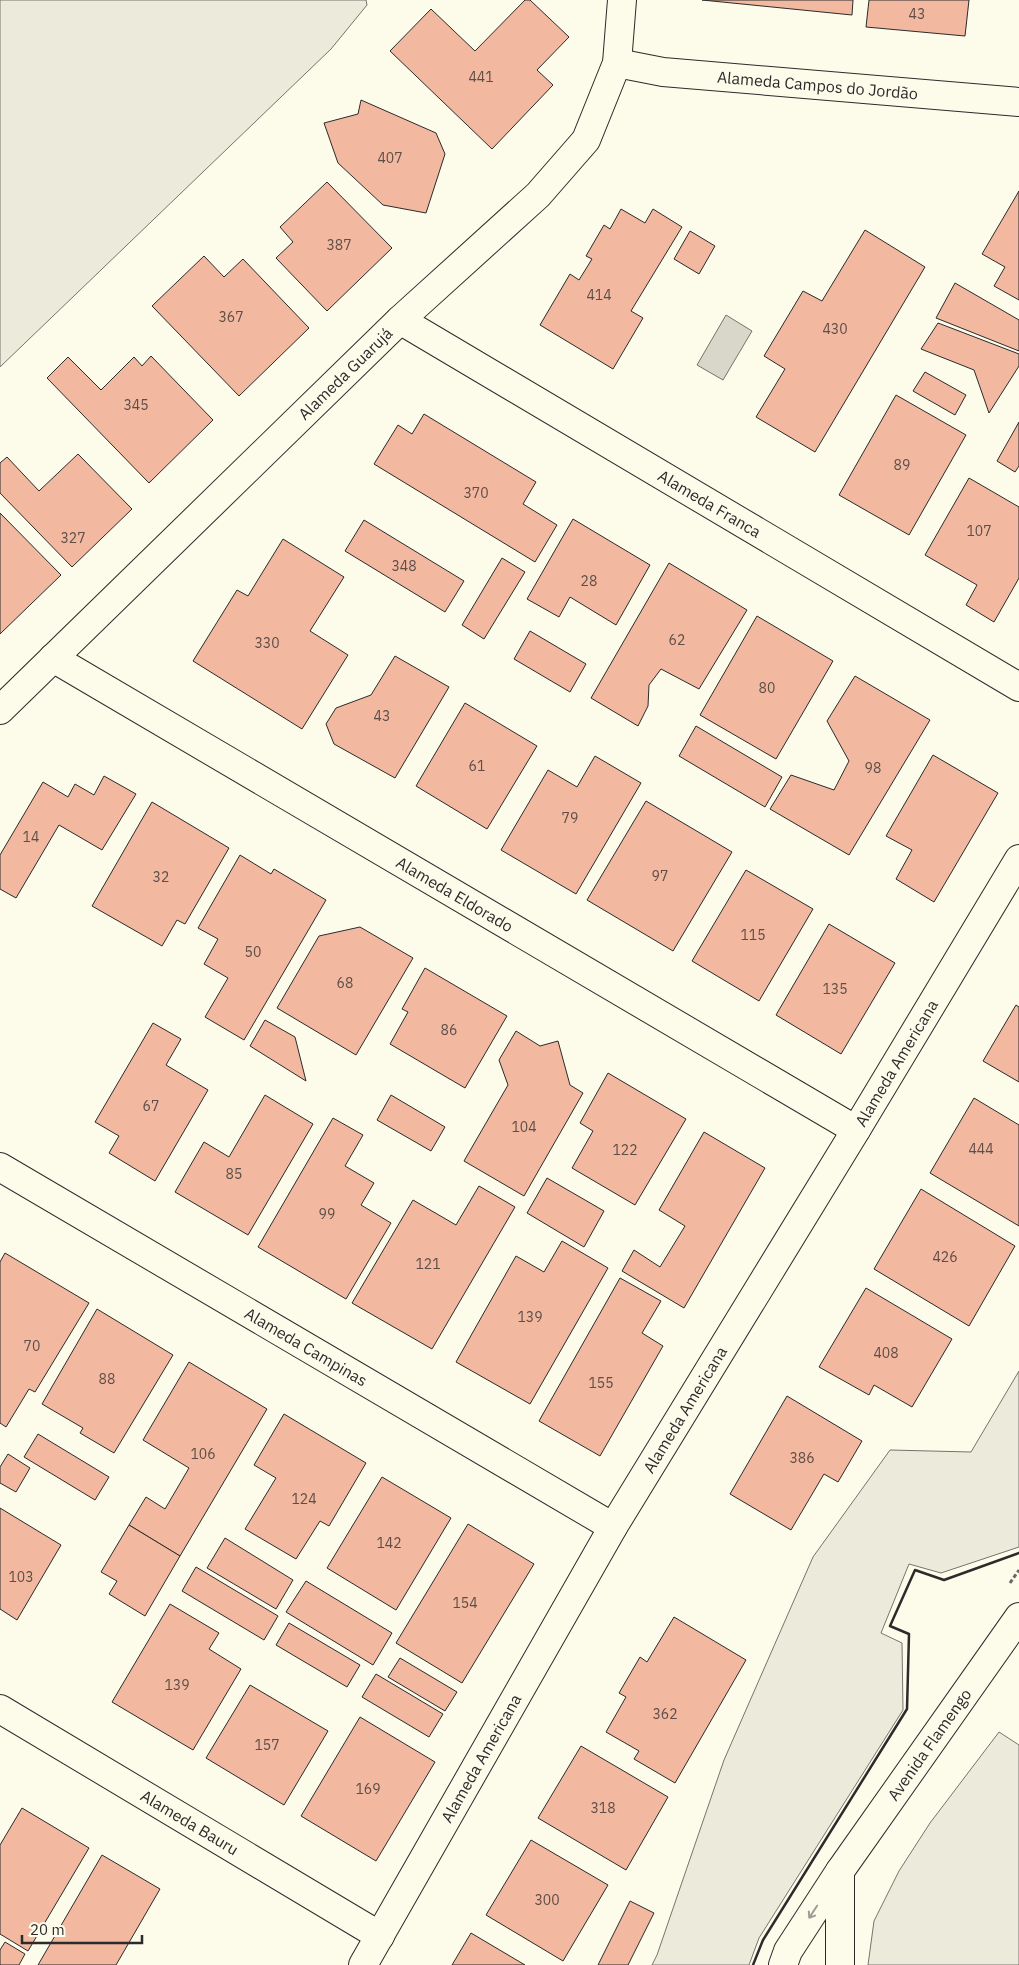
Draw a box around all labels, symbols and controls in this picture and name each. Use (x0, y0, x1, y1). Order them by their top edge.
house number: 43 (909, 5, 925, 23)
street label: Alameda Campos do Jordão (716, 67, 919, 103)
house number: 441 (468, 68, 494, 86)
house number: 407 (377, 149, 403, 167)
house number: 387 (326, 236, 352, 254)
house number: 414 (586, 286, 612, 304)
house number: 367 (218, 308, 244, 326)
house number: 430 (822, 320, 848, 338)
street label: Alameda Guarujá (294, 323, 397, 424)
house number: 345 (123, 396, 149, 414)
house number: 89 (894, 456, 910, 474)
street label: Alameda Franca (655, 465, 765, 542)
house number: 370 (463, 484, 489, 502)
house number: 107 (966, 522, 992, 540)
house number: 327 (60, 529, 86, 547)
house number: 348 (391, 557, 417, 575)
house number: 28 (581, 572, 597, 590)
house number: 62 (669, 631, 685, 649)
house number: 330 (254, 634, 280, 652)
house number: 80 (759, 679, 775, 697)
house number: 43 (374, 707, 390, 725)
house number: 61 (469, 757, 485, 775)
house number: 98 (865, 759, 881, 777)
house number: 79 (562, 809, 578, 827)
house number: 14 (23, 828, 39, 846)
street label: Alameda Eldorado (393, 852, 517, 936)
house number: 97 (652, 867, 668, 885)
house number: 32 (153, 868, 169, 886)
house number: 115 (740, 926, 766, 944)
house number: 50 (245, 943, 261, 961)
house number: 68 (337, 974, 353, 992)
house number: 135 (822, 980, 848, 998)
street label: Alameda Americana (850, 995, 942, 1130)
house number: 86 (441, 1021, 457, 1039)
house number: 67 (143, 1097, 159, 1115)
house number: 104 (511, 1118, 537, 1136)
house number: 444 (968, 1140, 994, 1158)
house number: 122 (612, 1141, 638, 1159)
house number: 85 (226, 1165, 242, 1183)
house number: 99 (319, 1205, 335, 1223)
house number: 426 (932, 1248, 958, 1266)
house number: 121 (415, 1255, 441, 1273)
street label: Alameda Campinas (241, 1303, 371, 1391)
house number: 139 (517, 1308, 543, 1326)
house number: 70 (24, 1337, 40, 1355)
street label: Alameda Americana (639, 1342, 731, 1477)
house number: 408 (873, 1344, 899, 1362)
house number: 88 (99, 1370, 115, 1388)
house number: 155 (588, 1374, 614, 1392)
house number: 106 (190, 1445, 216, 1463)
house number: 386 (789, 1449, 815, 1467)
house number: 124 (291, 1490, 317, 1508)
house number: 142 (376, 1534, 402, 1552)
house number: 103 (8, 1568, 34, 1586)
house number: 154 (452, 1594, 478, 1612)
house number: 139 (164, 1676, 190, 1694)
street label: Avenida Flamengo (883, 1685, 975, 1804)
street label: Alameda Americana (436, 1690, 526, 1826)
house number: 362 (652, 1705, 678, 1723)
house number: 157 (254, 1736, 280, 1754)
house number: 169 (355, 1780, 381, 1798)
street label: Alameda Bauru (137, 1785, 242, 1859)
house number: 318 (590, 1799, 616, 1817)
house number: 300 (534, 1891, 560, 1909)
one-way arrow (808, 1905, 818, 1919)
scale bar (22, 1912, 142, 1944)
text: 20 m (30, 1920, 65, 1939)

